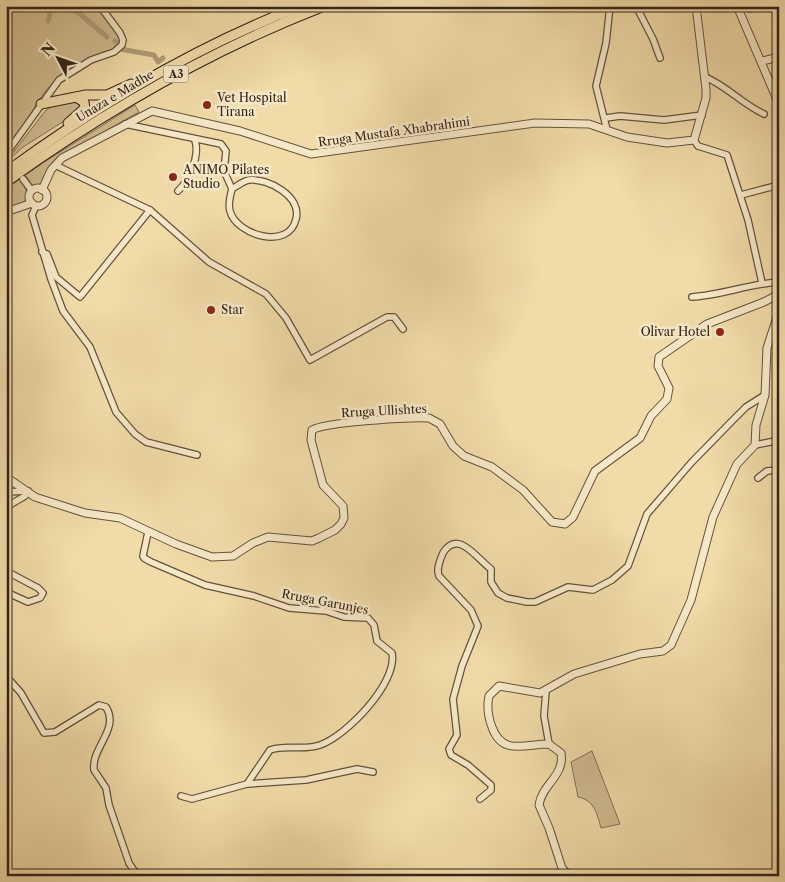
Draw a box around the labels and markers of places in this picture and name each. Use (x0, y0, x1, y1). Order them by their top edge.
place label: Vet Hospital Tirana (216, 90, 287, 119)
marker: Vet Hospital Tirana (201, 99, 213, 111)
place label: ANIMO Pilates Studio (182, 162, 269, 191)
marker: ANIMO Pilates Studio (167, 171, 179, 183)
place label: Star (221, 302, 244, 317)
marker: Star (205, 304, 217, 316)
place label: Olivar Hotel (641, 324, 710, 339)
marker: Olivar Hotel (714, 326, 726, 338)

